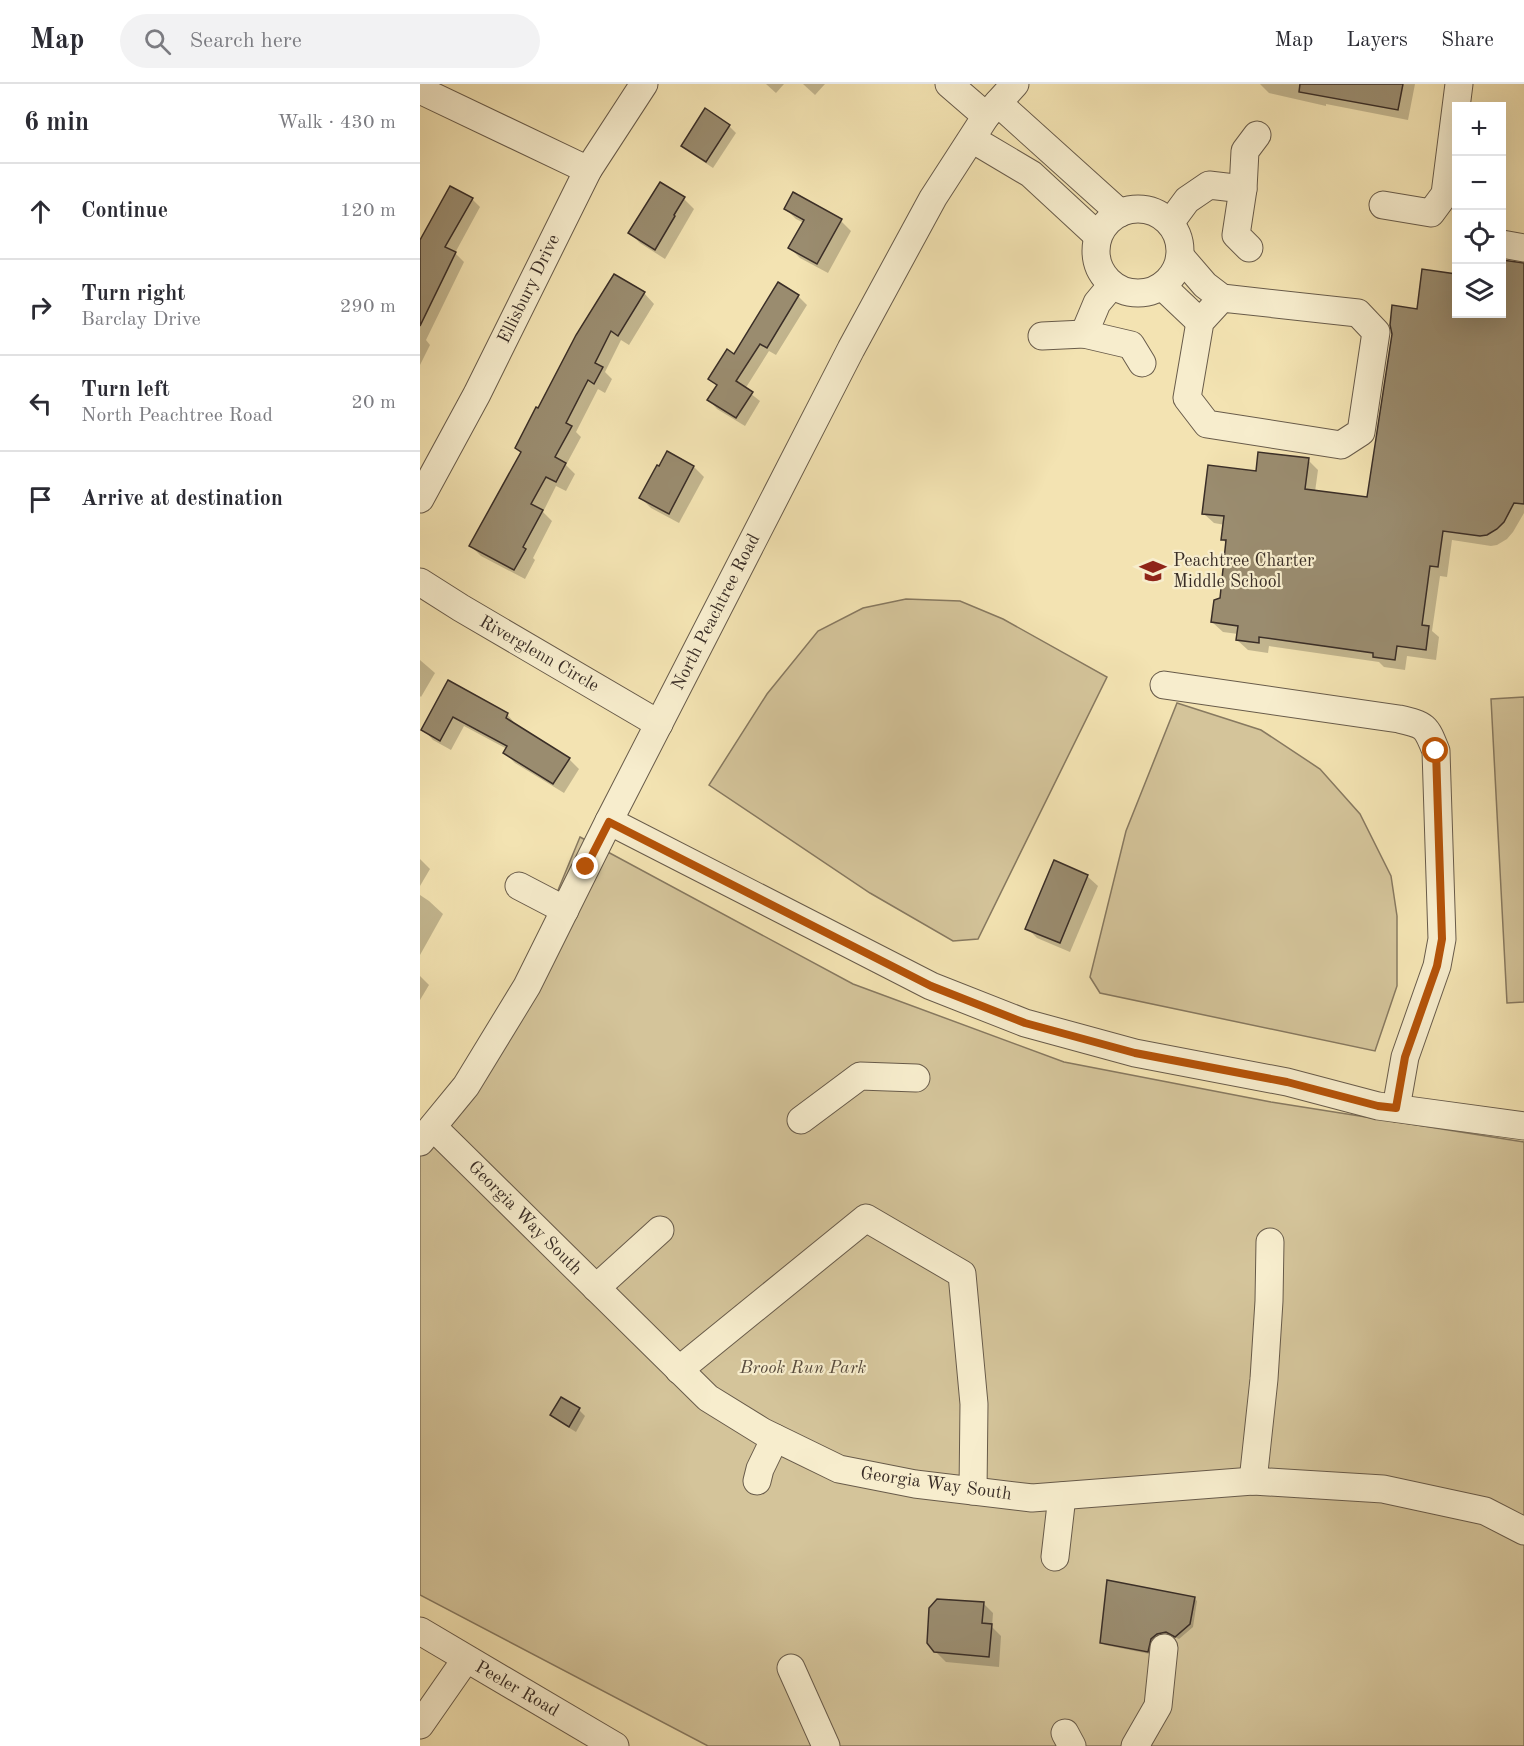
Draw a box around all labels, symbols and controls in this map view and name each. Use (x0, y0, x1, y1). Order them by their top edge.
search box (120, 14, 540, 68)
icon: search (141, 25, 174, 58)
text: Map (30, 27, 84, 55)
text: Search here (189, 30, 302, 52)
text: Map (1274, 30, 1313, 51)
text: Layers (1346, 30, 1408, 51)
text: Share (1441, 30, 1494, 51)
map controls (1452, 102, 1506, 318)
button: + (1452, 102, 1506, 156)
text: 6 min (24, 110, 89, 136)
text: Walk · 430 m (277, 113, 396, 133)
button: − (1452, 156, 1506, 210)
icon: ahead (24, 195, 57, 228)
text: Continue (81, 200, 168, 222)
text: 120 m (340, 201, 396, 221)
button: locate (1452, 210, 1506, 264)
street label: Ellisbury Drive (495, 232, 563, 346)
button: layers (1452, 264, 1506, 318)
text: Turn right (81, 283, 185, 305)
icon: right (24, 291, 57, 324)
text: 290 m (340, 297, 396, 317)
text: Barclay Drive (81, 310, 201, 330)
text: Turn left (81, 379, 170, 401)
icon: left (24, 387, 57, 420)
text: 20 m (351, 393, 396, 413)
text: North Peachtree Road (81, 406, 273, 426)
icon: arrive (24, 483, 57, 516)
text: Arrive at destination (81, 488, 283, 510)
street label: North Peachtree Road (669, 531, 763, 693)
place label: Peachtree Charter Middle School (1173, 552, 1315, 591)
school or university icon: Peachtree Charter Middle School (1138, 556, 1168, 586)
street label: Riverglenn Circle (476, 613, 602, 695)
route start (1422, 737, 1448, 763)
route end (572, 853, 598, 879)
street label: Georgia Way South (465, 1158, 586, 1279)
park label: Brook Run Park (739, 1359, 866, 1377)
street label: Georgia Way South (859, 1464, 1013, 1504)
street label: Peeler Road (472, 1658, 562, 1720)

